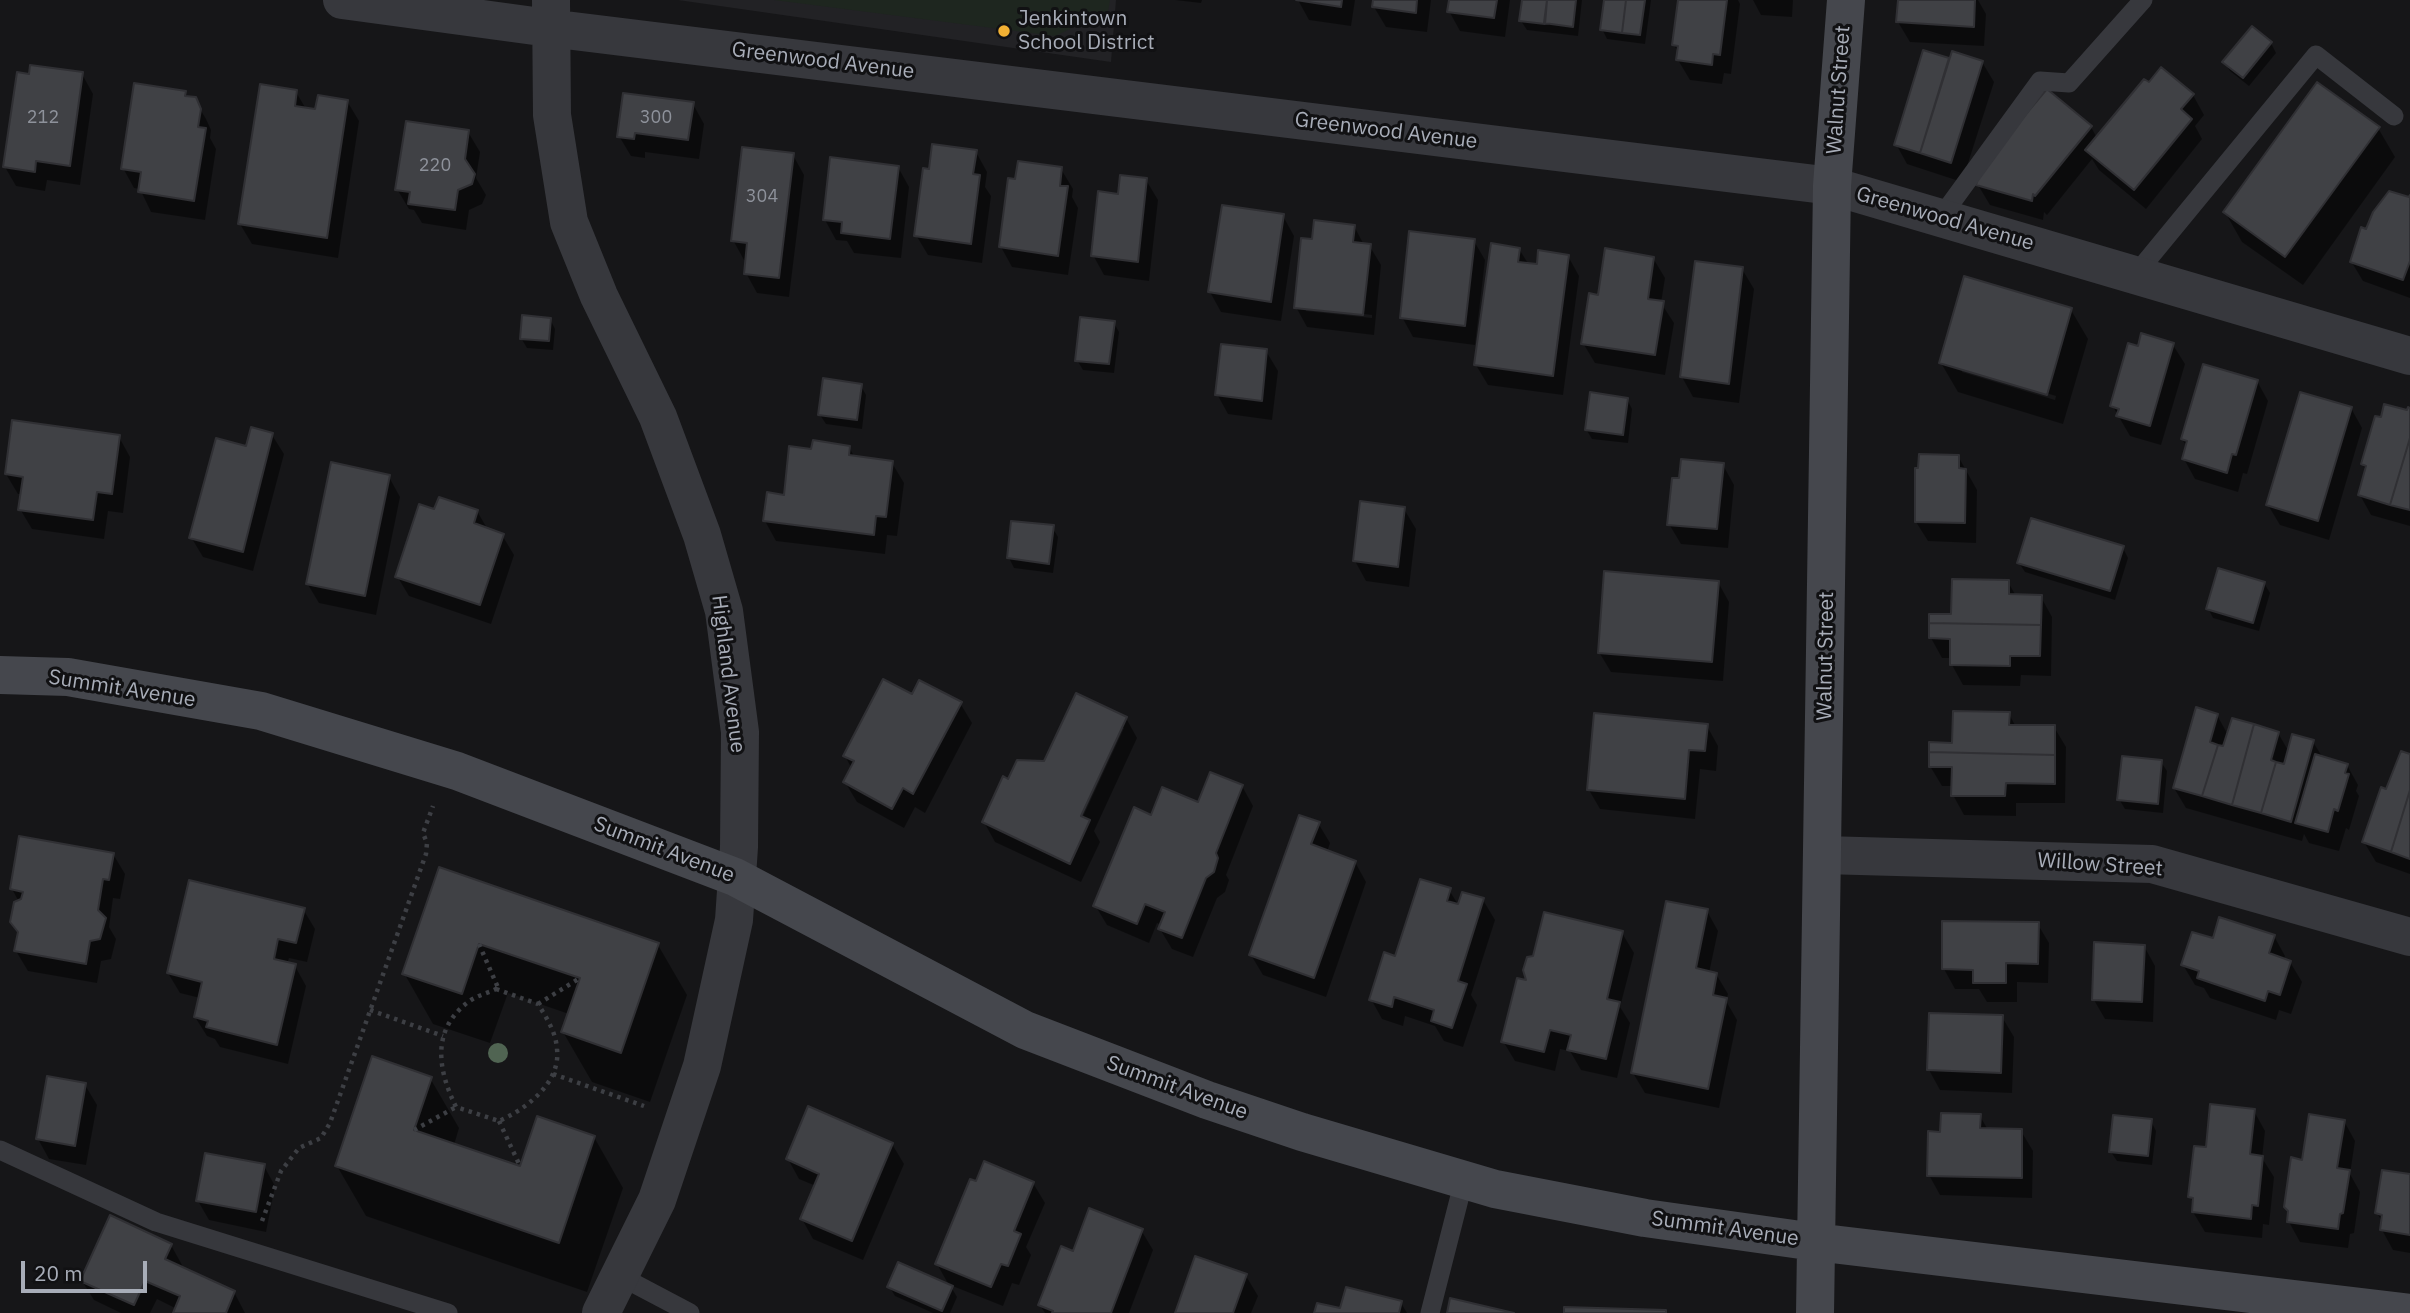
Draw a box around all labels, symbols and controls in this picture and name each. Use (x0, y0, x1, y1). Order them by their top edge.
place label: Jenkintown School District (1018, 6, 1155, 56)
marker: Jenkintown School District (996, 23, 1012, 39)
street label: Walnut Street (1822, 25, 1856, 155)
street label: Greenwood Avenue (730, 37, 916, 85)
house number: 212 (27, 107, 59, 129)
house number: 300 (640, 107, 672, 129)
street label: Greenwood Avenue (1293, 107, 1479, 155)
house number: 220 (419, 155, 451, 177)
street label: Greenwood Avenue (1853, 182, 2037, 256)
house number: 304 (746, 186, 778, 208)
street label: Walnut Street (1812, 591, 1840, 721)
street label: Highland Avenue (706, 593, 750, 755)
street label: Summit Avenue (47, 665, 197, 713)
street label: Summit Avenue (590, 812, 738, 888)
street label: Willow Street (2036, 848, 2164, 882)
street label: Summit Avenue (1103, 1051, 1251, 1125)
street label: Summit Avenue (1650, 1206, 1800, 1252)
scale bar (24, 1246, 150, 1290)
text: 20 m (34, 1259, 83, 1287)

